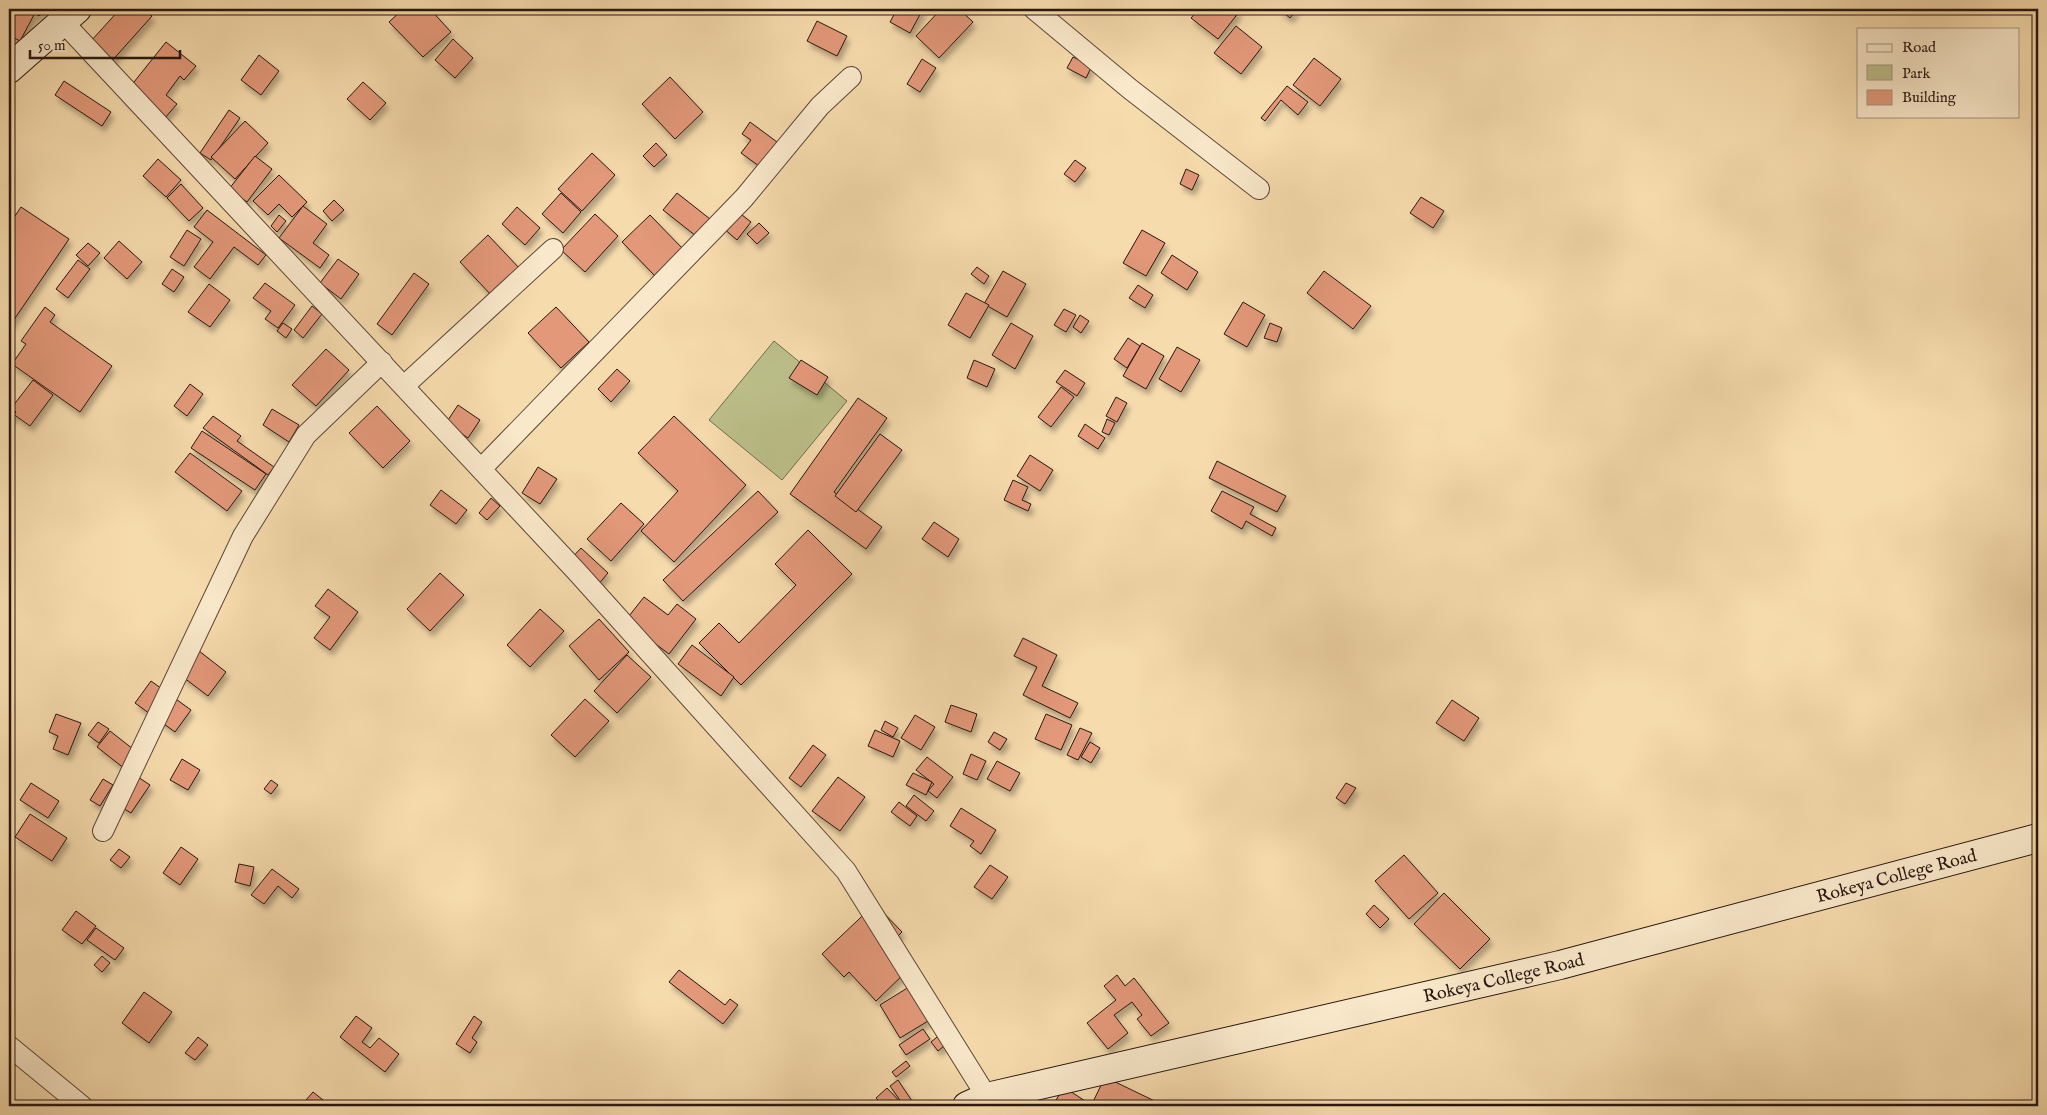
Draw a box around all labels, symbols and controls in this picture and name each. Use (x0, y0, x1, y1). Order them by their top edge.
scale bar (30, 28, 180, 60)
legend (1857, 28, 2020, 118)
text: 50 m (38, 36, 66, 55)
text: Road (1902, 38, 1937, 57)
text: Park (1902, 64, 1932, 83)
text: Building (1902, 88, 1957, 107)
street label: Rokeya College Road (1814, 845, 1980, 909)
street label: Rokeya College Road (1421, 949, 1587, 1009)

